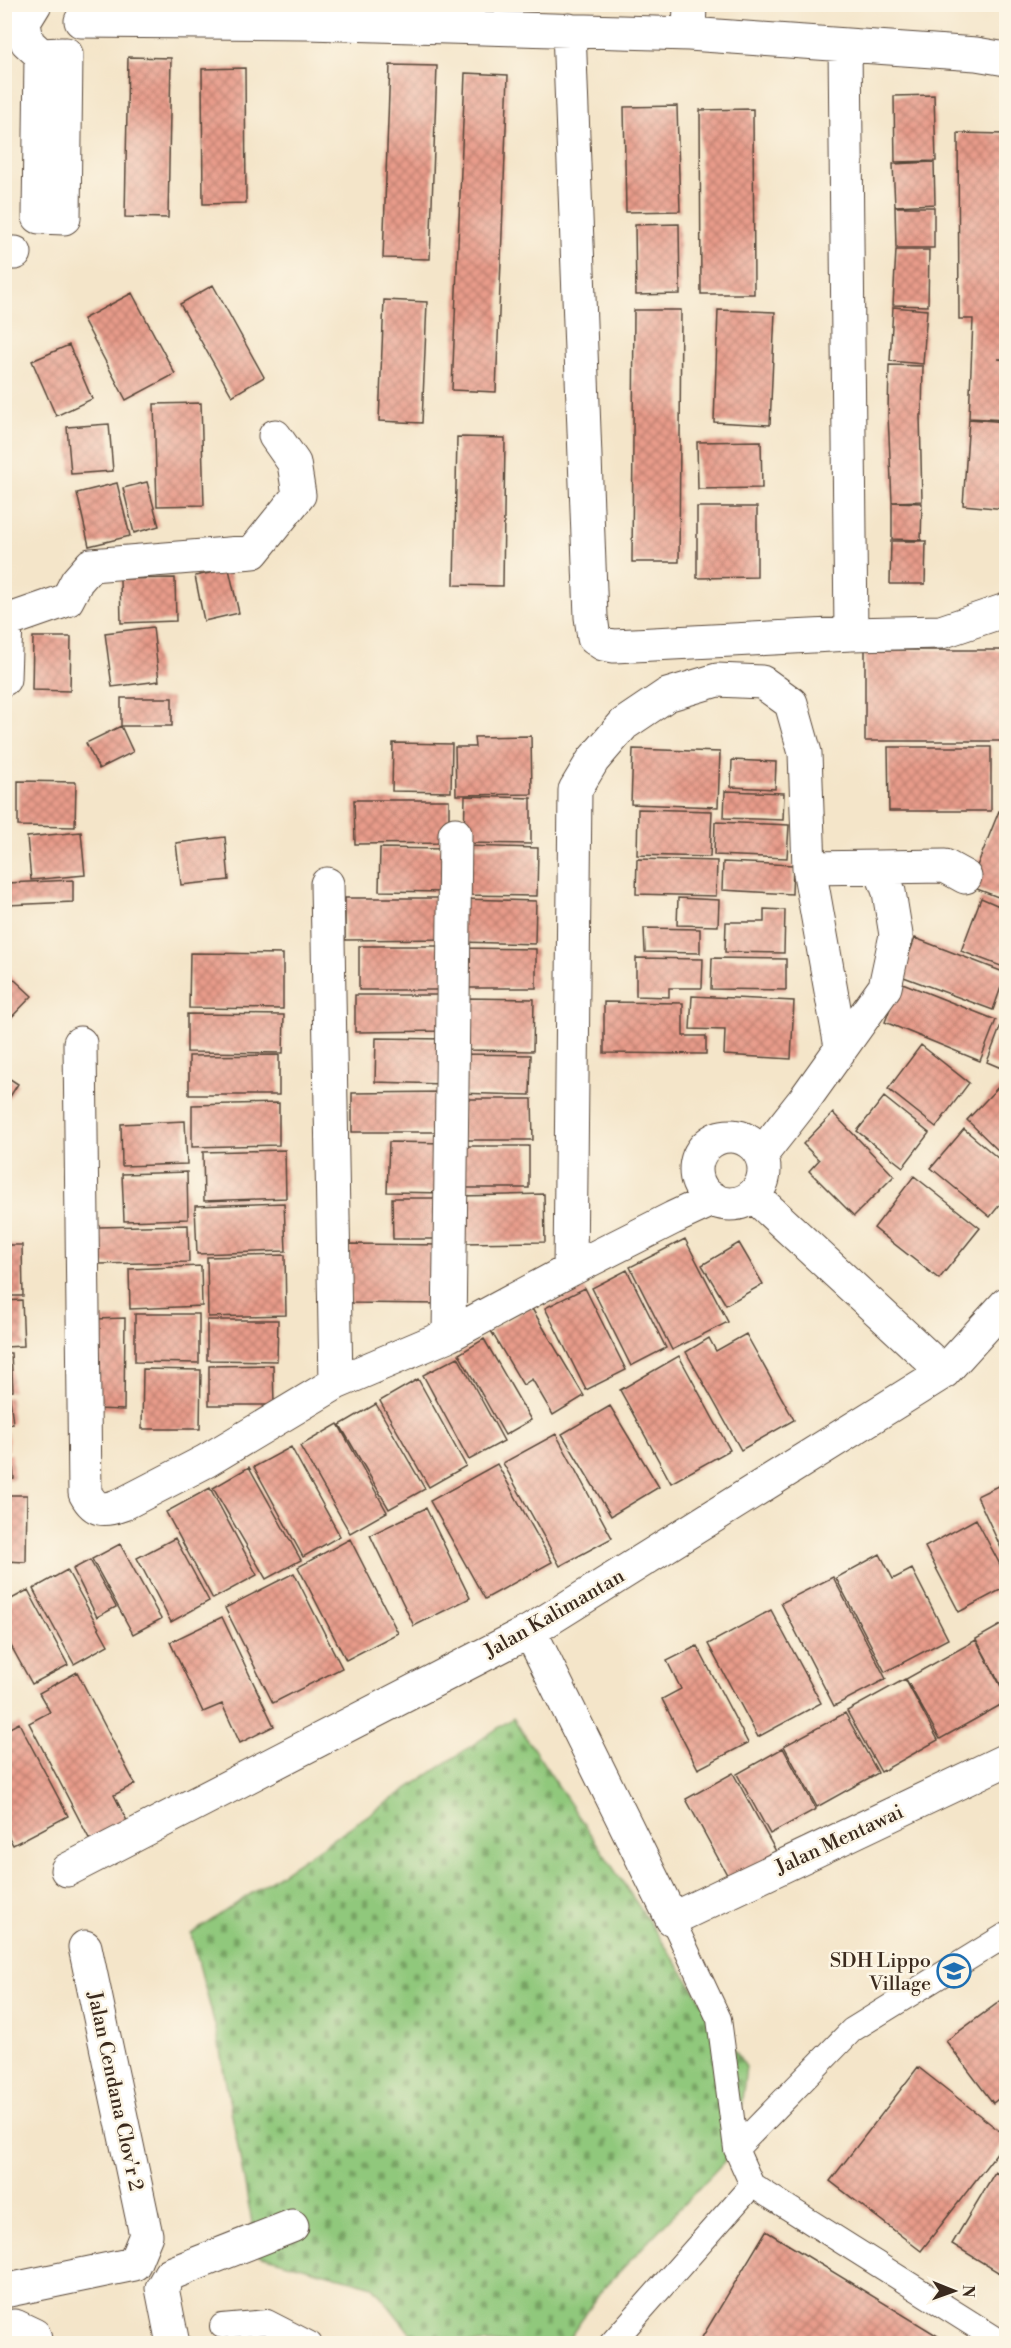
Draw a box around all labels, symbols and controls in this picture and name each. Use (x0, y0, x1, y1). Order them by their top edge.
street label: Jalan Kalimantan (479, 1564, 629, 1665)
street label: Jalan Mentawai (771, 1800, 908, 1881)
place label: SDH Lippo Village (830, 1949, 931, 1997)
school or university icon: SDH Lippo Village (936, 1953, 972, 1989)
street label: Jalan Cendana Clov'r 2 (81, 1988, 148, 2193)
north arrow (924, 2261, 984, 2321)
text: N (958, 2285, 978, 2298)

